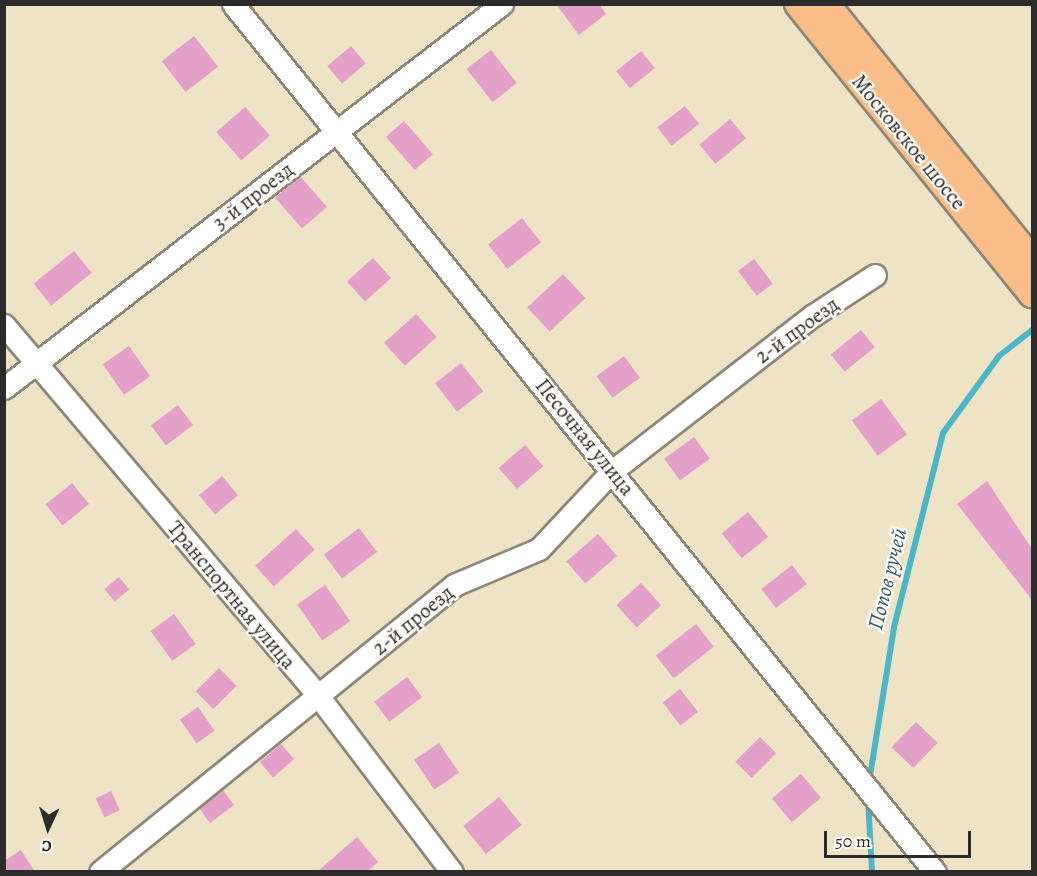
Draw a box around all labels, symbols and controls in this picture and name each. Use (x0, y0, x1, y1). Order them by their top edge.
street label: Московское шоссе (847, 69, 971, 215)
street label: 3-й проезд (208, 157, 298, 235)
street label: 2-й проезд (750, 291, 844, 369)
street label: Песочная улица (530, 373, 640, 501)
street label: Транспортная улица (163, 516, 301, 674)
water label: Попов ручей (863, 525, 913, 633)
street label: 2-й проезд (367, 580, 459, 660)
north arrow (18, 798, 78, 858)
scale bar (827, 819, 974, 857)
text: 50 m (835, 829, 871, 853)
text: С (41, 835, 52, 857)

